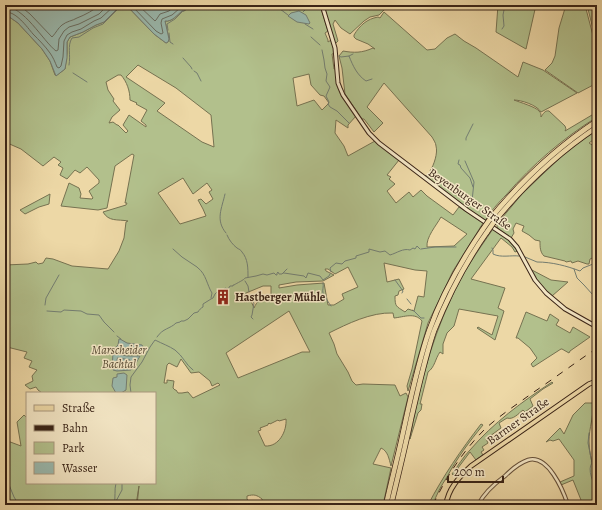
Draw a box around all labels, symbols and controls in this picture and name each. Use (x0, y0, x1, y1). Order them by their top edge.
street label: Beyenburger Straße (425, 164, 515, 234)
building icon: Hastberger Mühle (214, 288, 232, 306)
place label: Hastberger Mühle (235, 289, 326, 305)
park label: Marscheider Bachtal (92, 342, 147, 372)
legend (26, 392, 156, 484)
street label: Barmer Straße (484, 394, 552, 448)
text: Straße (62, 400, 95, 416)
text: Bahn (62, 420, 88, 436)
text: Park (62, 440, 85, 456)
scale bar (448, 458, 503, 484)
text: Wasser (61, 460, 98, 476)
text: 200 m (454, 464, 485, 480)

